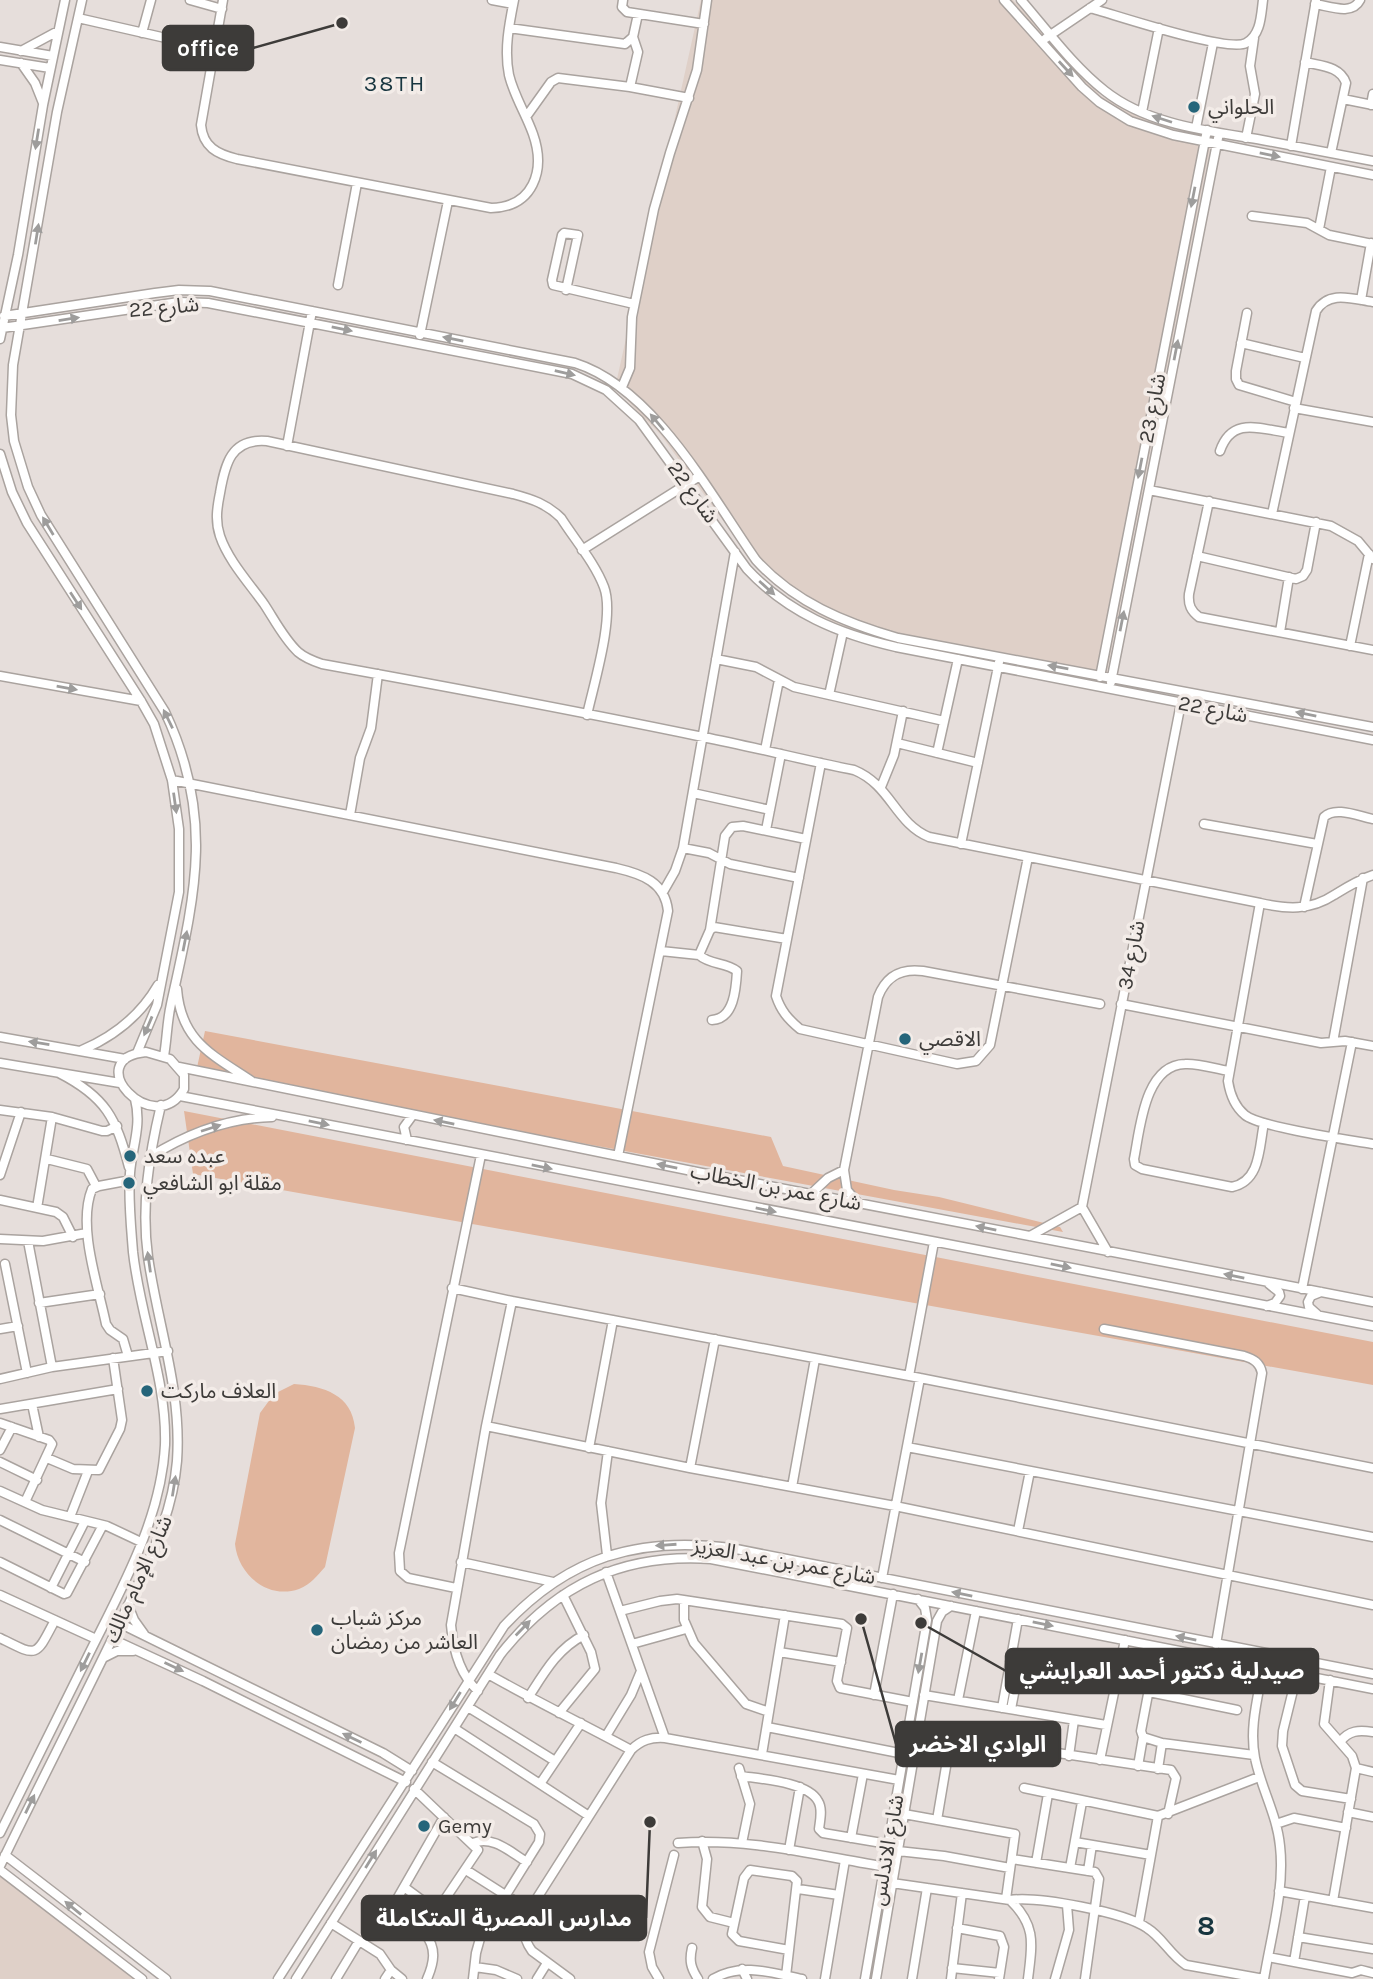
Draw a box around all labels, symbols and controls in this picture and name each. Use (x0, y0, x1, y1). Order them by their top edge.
callout: office (163, 26, 253, 70)
text: office (177, 35, 239, 62)
one-way arrow (1058, 60, 1074, 78)
district label: 38TH (364, 70, 426, 97)
place label: الحلواني (1208, 95, 1274, 123)
marker: الحلواني (1186, 99, 1202, 115)
one-way arrow (1151, 113, 1172, 124)
one-way arrow (31, 128, 42, 150)
one-way arrow (1259, 149, 1281, 160)
one-way arrow (1188, 186, 1199, 208)
one-way arrow (31, 223, 42, 245)
street label: شارع 22 (128, 292, 200, 325)
one-way arrow (58, 313, 80, 324)
one-way arrow (331, 324, 353, 335)
one-way arrow (442, 333, 464, 344)
one-way arrow (1171, 339, 1182, 361)
one-way arrow (554, 368, 576, 379)
street label: شارع 23 (1133, 371, 1173, 445)
one-way arrow (650, 414, 665, 431)
street label: شارع 22 (660, 457, 723, 529)
one-way arrow (1135, 458, 1146, 480)
one-way arrow (41, 517, 54, 536)
one-way arrow (758, 580, 775, 596)
one-way arrow (69, 592, 83, 610)
one-way arrow (1117, 610, 1128, 632)
one-way arrow (1047, 662, 1069, 673)
one-way arrow (56, 683, 78, 694)
street label: شارع 22 (1176, 691, 1250, 730)
one-way arrow (163, 709, 174, 729)
one-way arrow (1295, 709, 1317, 720)
one-way arrow (170, 792, 181, 814)
street label: شارع 34 (1113, 918, 1152, 992)
one-way arrow (180, 930, 191, 952)
one-way arrow (143, 1016, 154, 1037)
place label: الاقصي (919, 1027, 981, 1055)
marker: الاقصي (897, 1031, 913, 1047)
one-way arrow (27, 1037, 49, 1048)
one-way arrow (433, 1116, 455, 1127)
one-way arrow (308, 1118, 330, 1129)
one-way arrow (201, 1122, 222, 1132)
place label: عبده سعد (144, 1144, 225, 1168)
marker: عبده سعد (122, 1148, 138, 1164)
street label: شارع عمر بن الخطاب (688, 1159, 863, 1218)
one-way arrow (531, 1161, 553, 1172)
one-way arrow (656, 1161, 678, 1172)
place label: مقلة ابو الشافعي (143, 1171, 282, 1199)
marker: مقلة ابو الشافعي (121, 1175, 137, 1191)
one-way arrow (755, 1205, 777, 1216)
one-way arrow (975, 1222, 997, 1233)
one-way arrow (144, 1251, 155, 1273)
one-way arrow (1050, 1261, 1072, 1272)
one-way arrow (1223, 1270, 1245, 1281)
place label: العلاف ماركت (161, 1379, 276, 1403)
marker: العلاف ماركت (139, 1383, 155, 1399)
one-way arrow (169, 1475, 180, 1497)
street label: شارع الإمام مالك (99, 1511, 181, 1648)
street label: شارع عمر بن عبد العزيز (689, 1533, 877, 1592)
one-way arrow (655, 1540, 677, 1551)
one-way arrow (951, 1589, 973, 1600)
place label: مركز شباب العاشر من رمضان (331, 1606, 478, 1654)
one-way arrow (1032, 1619, 1054, 1630)
one-way arrow (514, 1620, 530, 1637)
marker: مركز شباب العاشر من رمضان (309, 1622, 325, 1638)
one-way arrow (1175, 1632, 1197, 1643)
callout: صيدلية دكتور أحمد العرايشي (1006, 1649, 1318, 1693)
one-way arrow (79, 1652, 90, 1672)
one-way arrow (914, 1652, 925, 1674)
text: صيدلية دكتور أحمد العرايشي (1020, 1657, 1304, 1689)
one-way arrow (164, 1661, 184, 1673)
one-way arrow (449, 1692, 462, 1711)
callout: الوادي الاخضر (896, 1722, 1060, 1766)
text: الوادي الاخضر (909, 1731, 1046, 1762)
one-way arrow (342, 1732, 363, 1743)
street label: شارع الاندلس (865, 1793, 912, 1908)
one-way arrow (24, 1794, 35, 1814)
place label: Gemy (438, 1814, 492, 1838)
marker: Gemy (416, 1818, 432, 1834)
one-way arrow (364, 1849, 377, 1868)
callout: مدارس المصرية المتكاملة (362, 1896, 646, 1940)
one-way arrow (65, 1901, 82, 1916)
text: مدارس المصرية المتكاملة (376, 1905, 632, 1932)
district label: 8 (1197, 1909, 1217, 1942)

